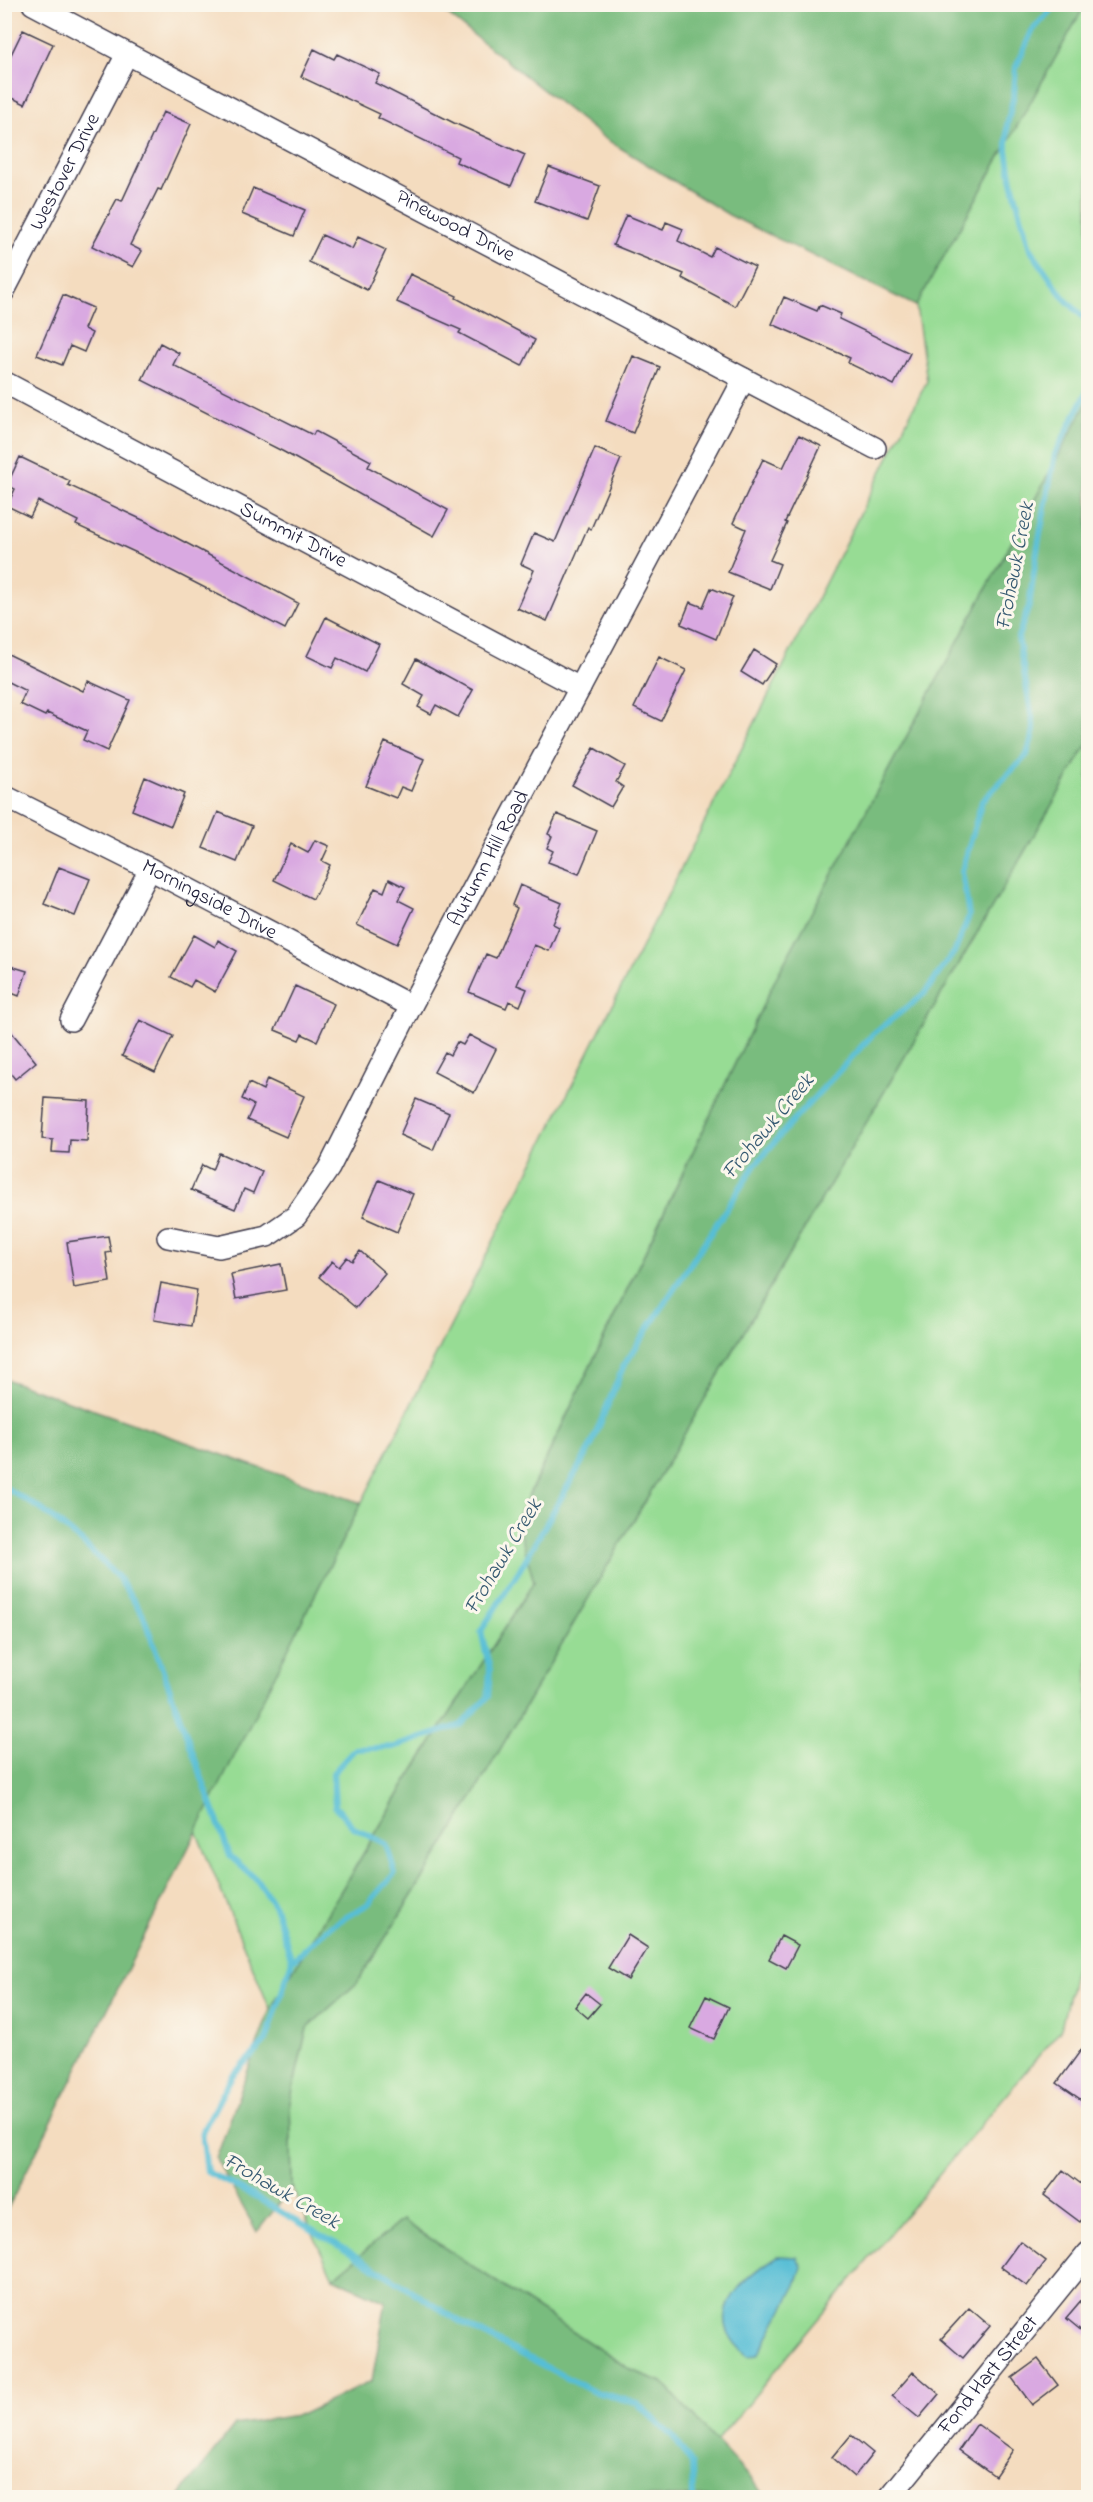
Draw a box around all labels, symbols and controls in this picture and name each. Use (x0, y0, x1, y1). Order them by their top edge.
street label: Westover Drive (23, 108, 109, 236)
street label: Pinewood Drive (390, 183, 520, 271)
street label: Summit Drive (234, 494, 352, 577)
water label: Frohawk Creek (988, 498, 1044, 633)
street label: Autumn Hill Road (441, 785, 538, 932)
street label: Morningside Drive (136, 852, 283, 948)
water label: Frohawk Creek (715, 1066, 824, 1187)
water label: Frohawk Creek (457, 1492, 552, 1621)
water label: Frohawk Creek (217, 2146, 346, 2239)
street label: Fond Hart Street (931, 2309, 1046, 2442)

